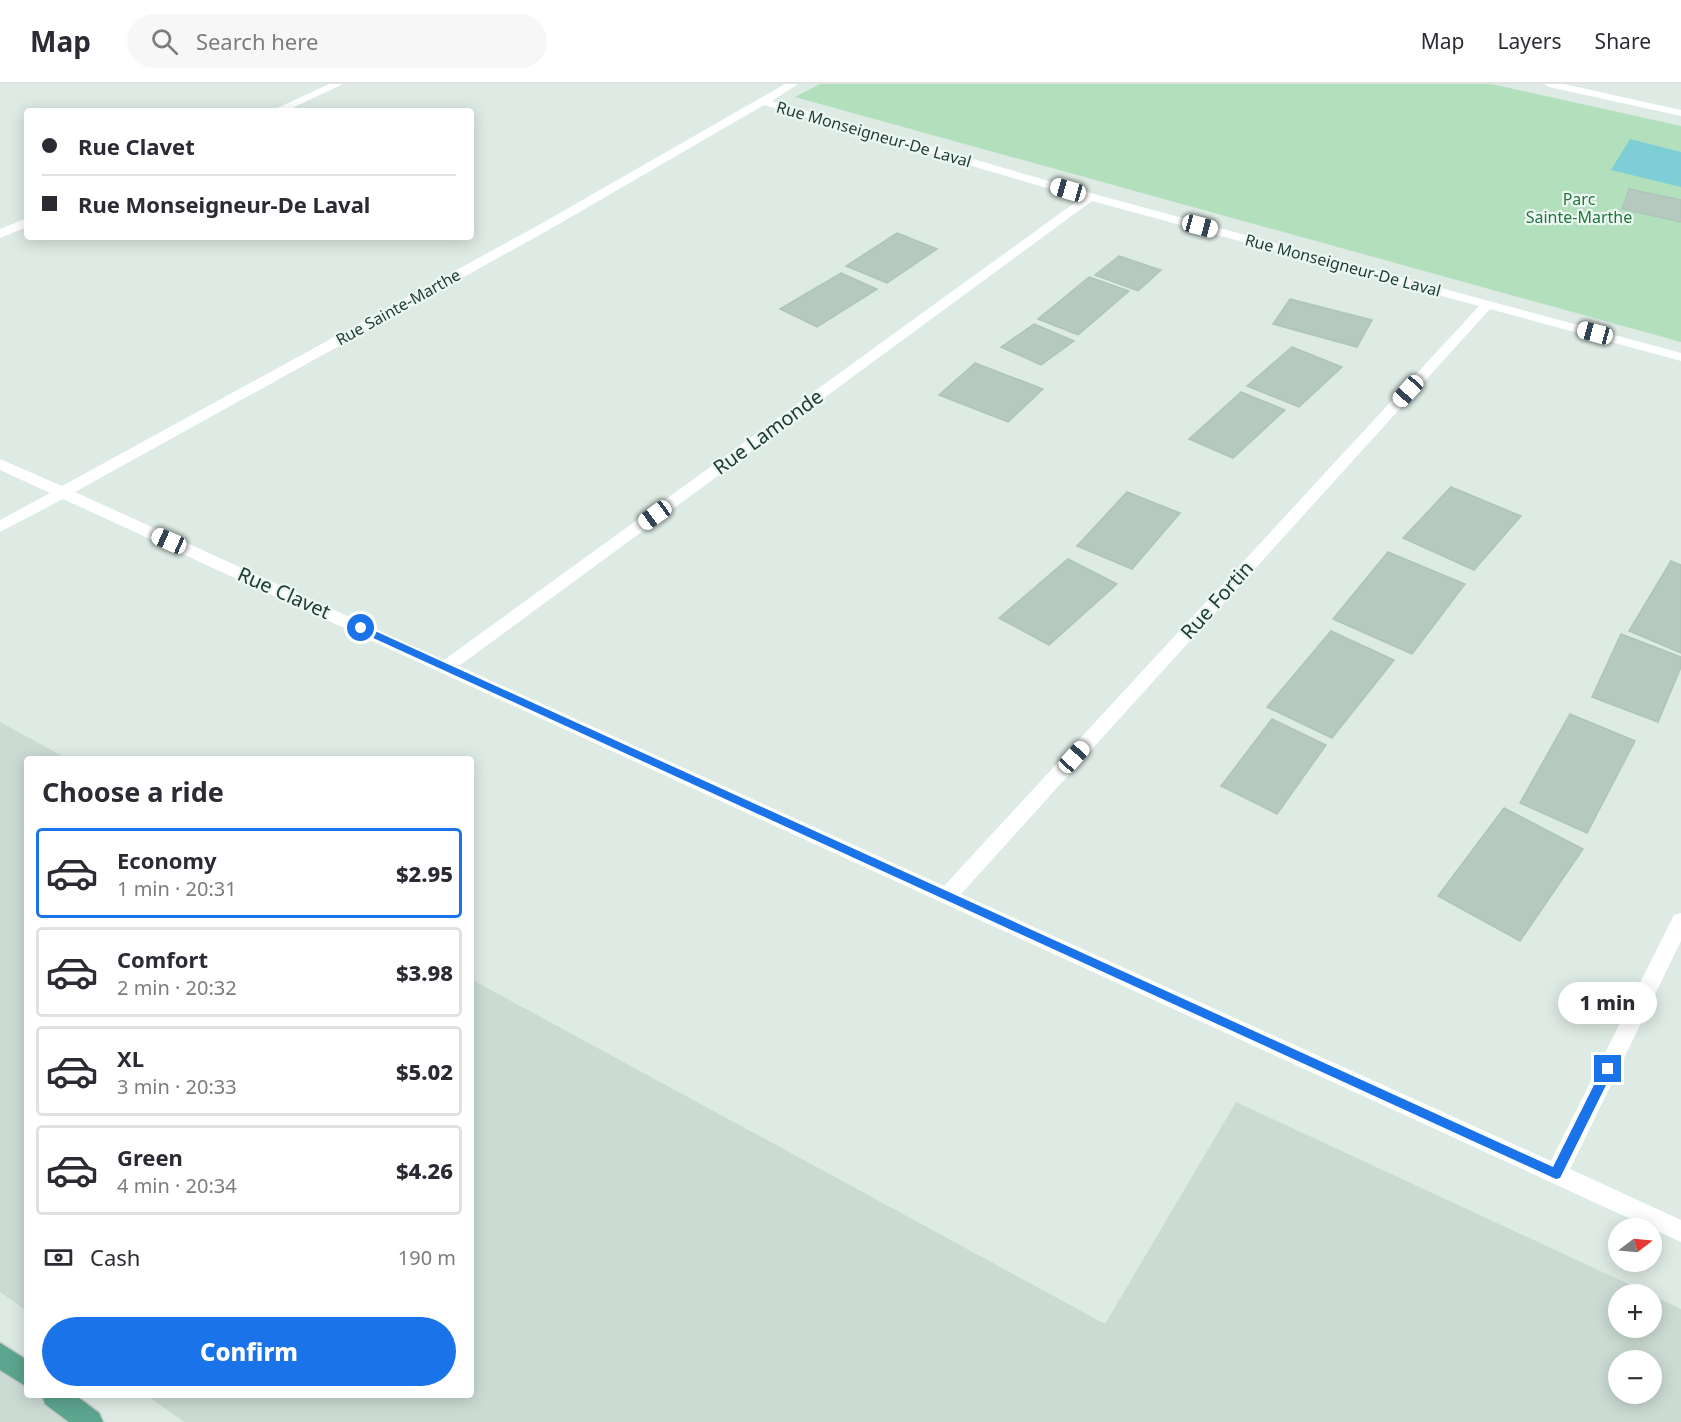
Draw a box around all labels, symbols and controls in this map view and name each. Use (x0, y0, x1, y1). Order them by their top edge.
search box (127, 14, 547, 68)
text: Map (30, 22, 91, 60)
icon: search (148, 25, 181, 58)
text: Search here (196, 26, 318, 56)
text: Map (1421, 27, 1465, 55)
text: Layers (1498, 27, 1562, 55)
text: Share (1595, 27, 1651, 55)
street label: Rue Monseigneur-De Laval (774, 96, 974, 172)
text: Rue Clavet (78, 131, 195, 161)
car (1048, 176, 1088, 204)
park label: Parc Sainte-Marthe (1526, 188, 1632, 228)
text: Rue Monseigneur-De Laval (78, 189, 370, 219)
car (1180, 213, 1220, 239)
street label: Rue Monseigneur-De Laval (1243, 228, 1443, 302)
street label: Rue Sainte-Marthe (332, 264, 464, 350)
car (1575, 320, 1615, 346)
car (1389, 372, 1427, 410)
street label: Rue Lamonde (707, 383, 828, 481)
car (635, 497, 675, 533)
car (149, 525, 189, 557)
street label: Rue Fortin (1174, 555, 1259, 645)
street label: Rue Clavet (234, 560, 335, 625)
route start (347, 614, 374, 641)
car (1055, 738, 1093, 776)
text: Choose a ride (42, 773, 224, 810)
text: Economy (117, 845, 216, 875)
icon: car (45, 846, 99, 900)
text: $2.95 (396, 858, 453, 888)
text: 1 min · 20:31 (117, 875, 237, 902)
text: Comfort (117, 944, 208, 974)
icon: car (45, 945, 99, 999)
text: $3.98 (396, 957, 453, 987)
text: 2 min · 20:32 (117, 974, 237, 1001)
callout: 1 min (1558, 982, 1658, 1024)
text: 1 min (1580, 989, 1635, 1016)
text: XL (117, 1043, 144, 1073)
icon: car (45, 1044, 99, 1098)
route end (1594, 1055, 1621, 1082)
text: $5.02 (396, 1056, 453, 1086)
text: 3 min · 20:33 (117, 1073, 237, 1100)
text: Green (117, 1142, 183, 1172)
icon: car (45, 1143, 99, 1197)
text: $4.26 (396, 1155, 453, 1185)
text: 4 min · 20:34 (117, 1172, 237, 1199)
north arrow (1608, 1218, 1662, 1272)
map controls (1608, 1218, 1662, 1404)
icon: cash (42, 1241, 75, 1274)
text: Cash (90, 1242, 140, 1272)
text: 190 m (398, 1244, 456, 1271)
button: + (1608, 1284, 1662, 1338)
button: Confirm (42, 1317, 456, 1386)
button: − (1608, 1350, 1662, 1404)

